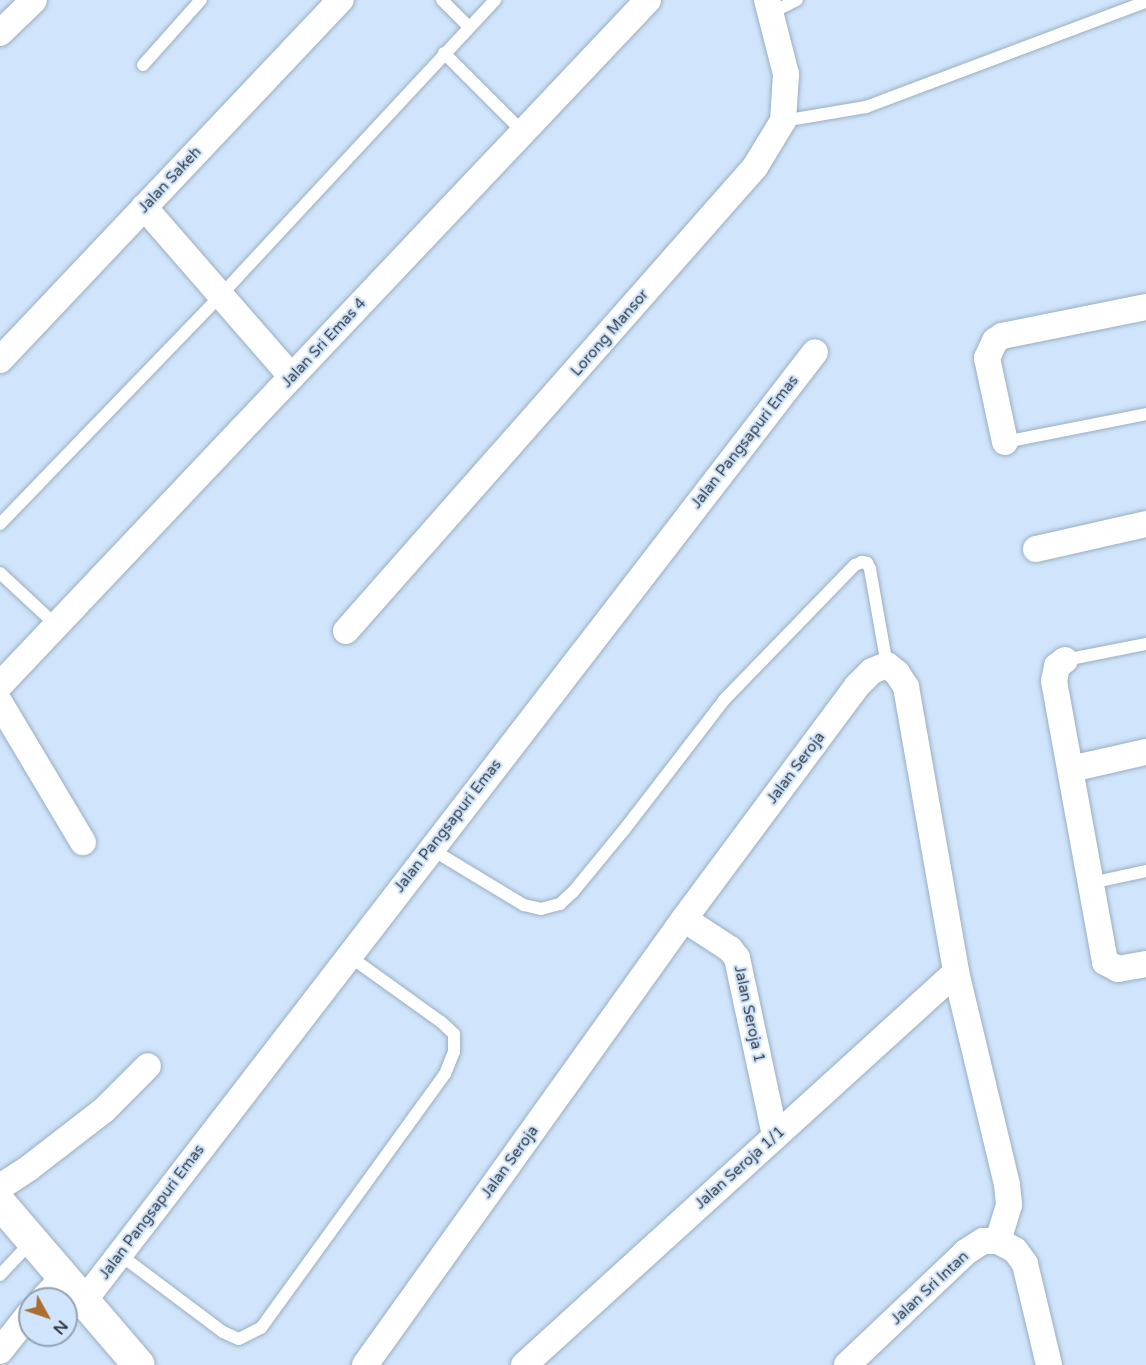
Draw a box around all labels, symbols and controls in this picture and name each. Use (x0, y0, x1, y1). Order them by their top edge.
street label: Jalan Sakeh (135, 143, 205, 217)
street label: Lorong Mansor (567, 286, 653, 380)
street label: Jalan Sri Emas 4 (278, 295, 370, 391)
street label: Jalan Pangsapuri Emas (687, 372, 803, 512)
street label: Jalan Seroja (763, 729, 829, 807)
street label: Jalan Pangsapuri Emas (390, 756, 506, 896)
street label: Jalan Seroja 1 (730, 964, 768, 1064)
street label: Jalan Seroja (478, 1122, 542, 1202)
street label: Jalan Seroja 1/1 (691, 1123, 789, 1213)
street label: Jalan Pangsapuri Emas (96, 1141, 208, 1283)
street label: Jalan Sri Intan (887, 1247, 973, 1329)
north arrow (18, 1287, 78, 1347)
text: N (48, 1316, 72, 1339)

